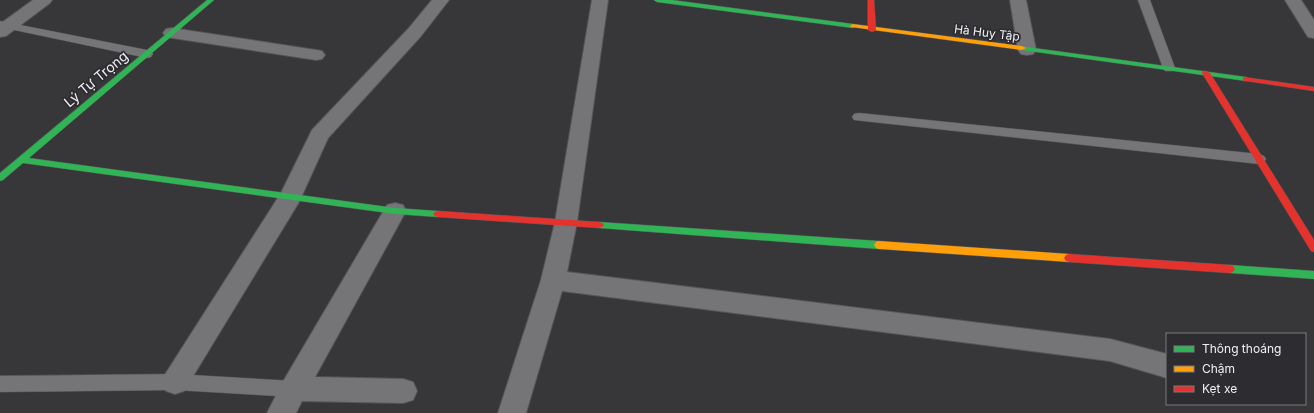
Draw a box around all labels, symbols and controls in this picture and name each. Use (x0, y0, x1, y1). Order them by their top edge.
street label: Hà Huy Tập (953, 21, 1021, 44)
street label: Lý Tự Trọng (60, 47, 131, 110)
legend (1166, 333, 1306, 405)
text: Thông thoáng (1202, 341, 1281, 356)
text: Chậm (1202, 361, 1235, 376)
text: Kẹt xe (1202, 381, 1237, 396)

